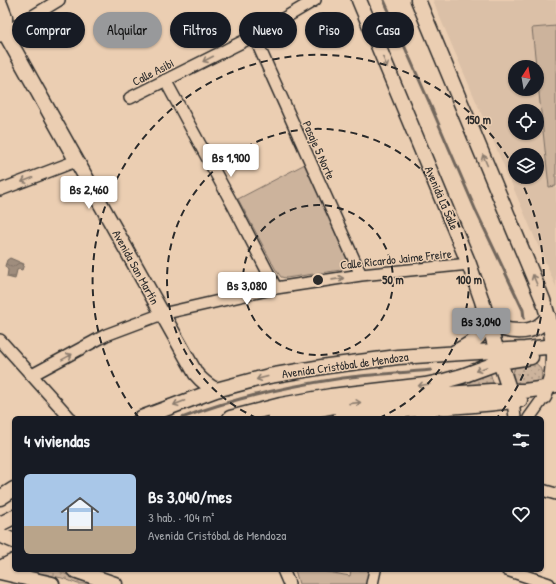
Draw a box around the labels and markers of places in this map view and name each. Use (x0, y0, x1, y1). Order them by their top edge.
pin: Bs 1,900 (190, 144, 272, 178)
pin: Bs 2,460 (48, 176, 130, 210)
pin: Bs 3,080 (206, 272, 288, 306)
centre of rings (311, 273, 325, 287)
pin: Bs 3,040 (440, 308, 522, 342)

